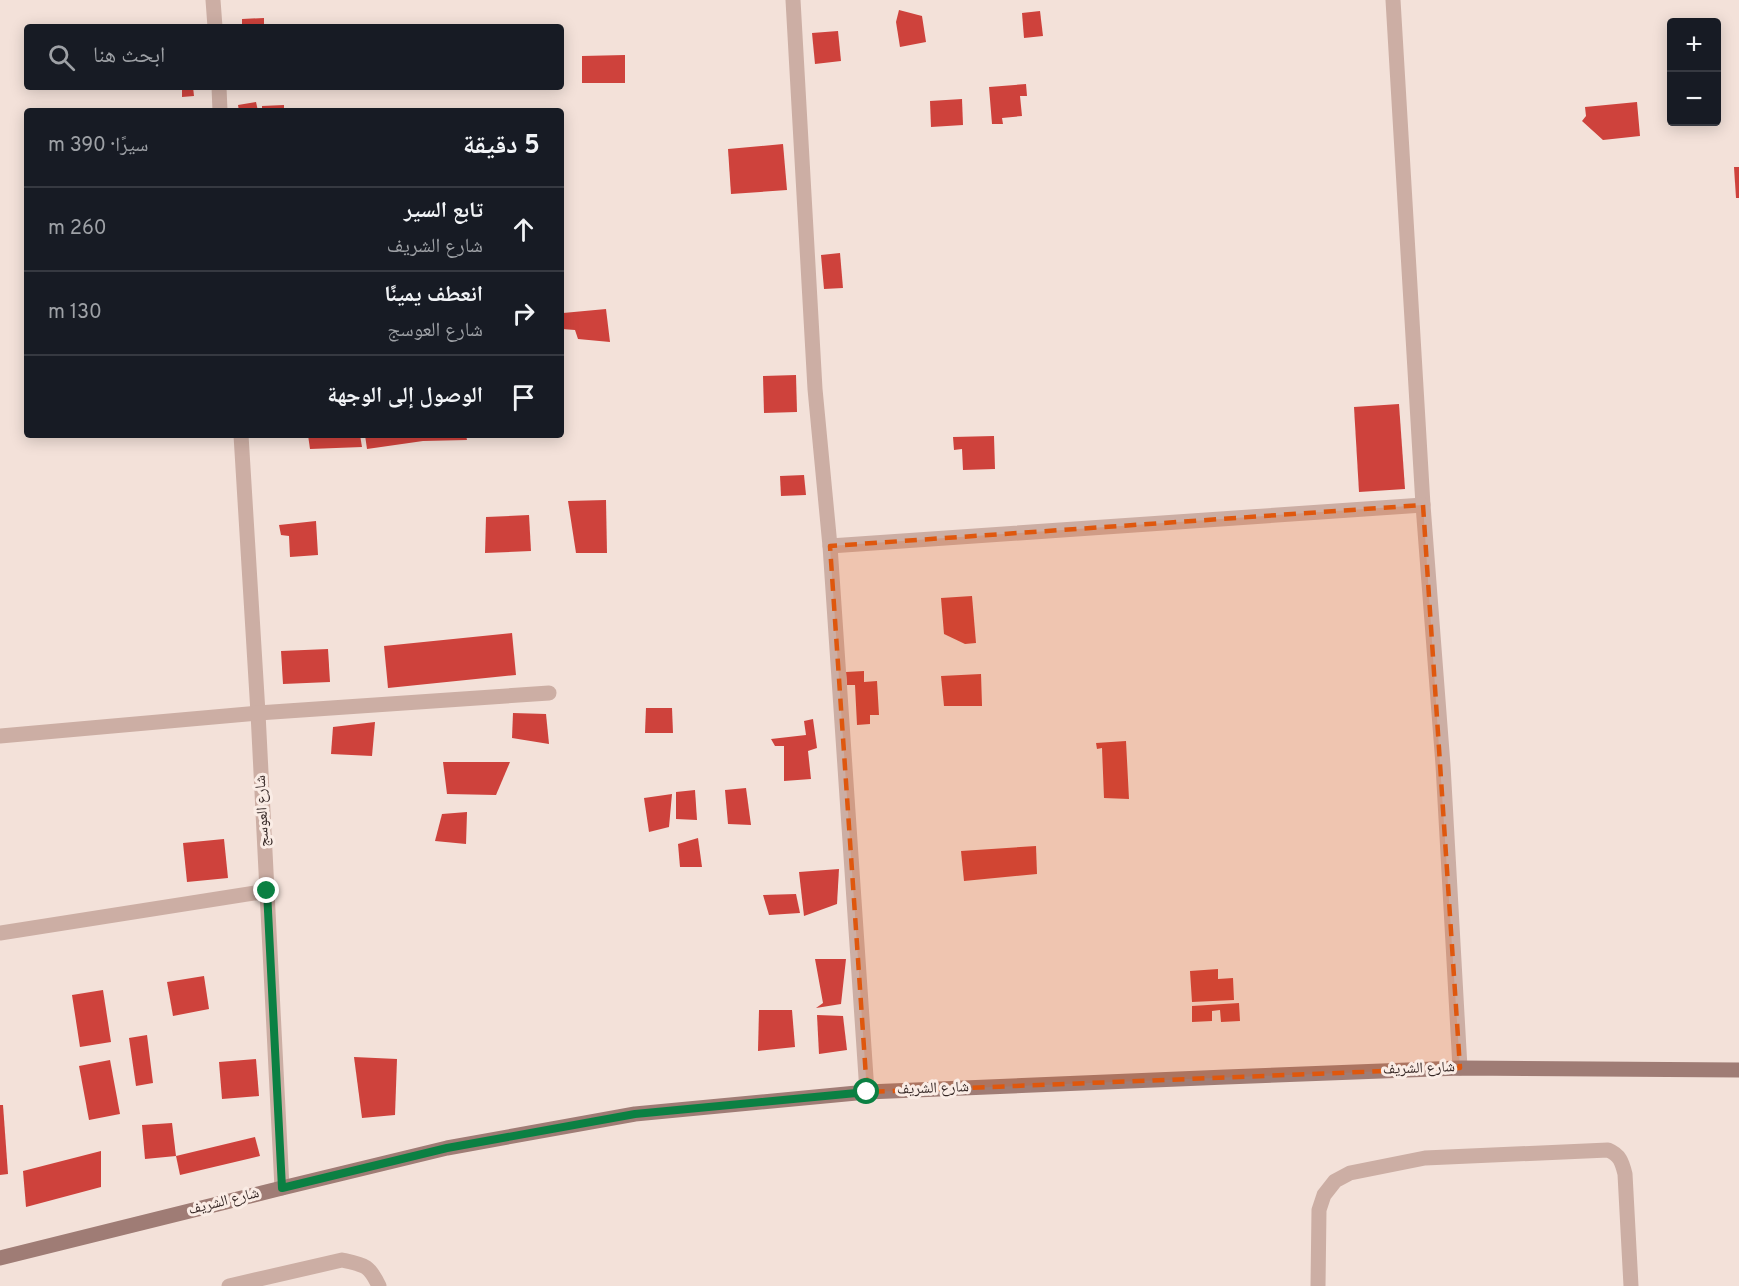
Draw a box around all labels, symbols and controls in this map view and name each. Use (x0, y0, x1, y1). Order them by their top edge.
map controls (1667, 18, 1721, 126)
button: + (1667, 18, 1721, 72)
search box (24, 24, 564, 90)
icon: search (45, 41, 78, 74)
text: ابحث هنا (93, 43, 165, 70)
button: − (1667, 72, 1721, 126)
text: 5 دقيقة (463, 130, 540, 163)
text: سيرًا · 390 m (48, 133, 149, 159)
text: تابع السير (404, 198, 483, 225)
icon: ahead (507, 213, 540, 246)
text: 260 m (48, 216, 107, 242)
text: شارع الشريف (387, 234, 483, 260)
text: انعطف يمينًا (384, 282, 483, 309)
icon: right (507, 297, 540, 330)
text: 130 m (48, 300, 102, 326)
text: شارع العوسج (387, 318, 483, 344)
icon: arrive (507, 381, 540, 414)
text: الوصول إلى الوجهة (327, 383, 483, 410)
street label: شارع العوسج (252, 774, 274, 847)
route end (253, 877, 279, 903)
street label: شارع الشريف (1383, 1058, 1456, 1080)
route start (853, 1078, 879, 1104)
street label: شارع الشريف (897, 1078, 970, 1100)
street label: شارع الشريف (187, 1184, 261, 1220)

